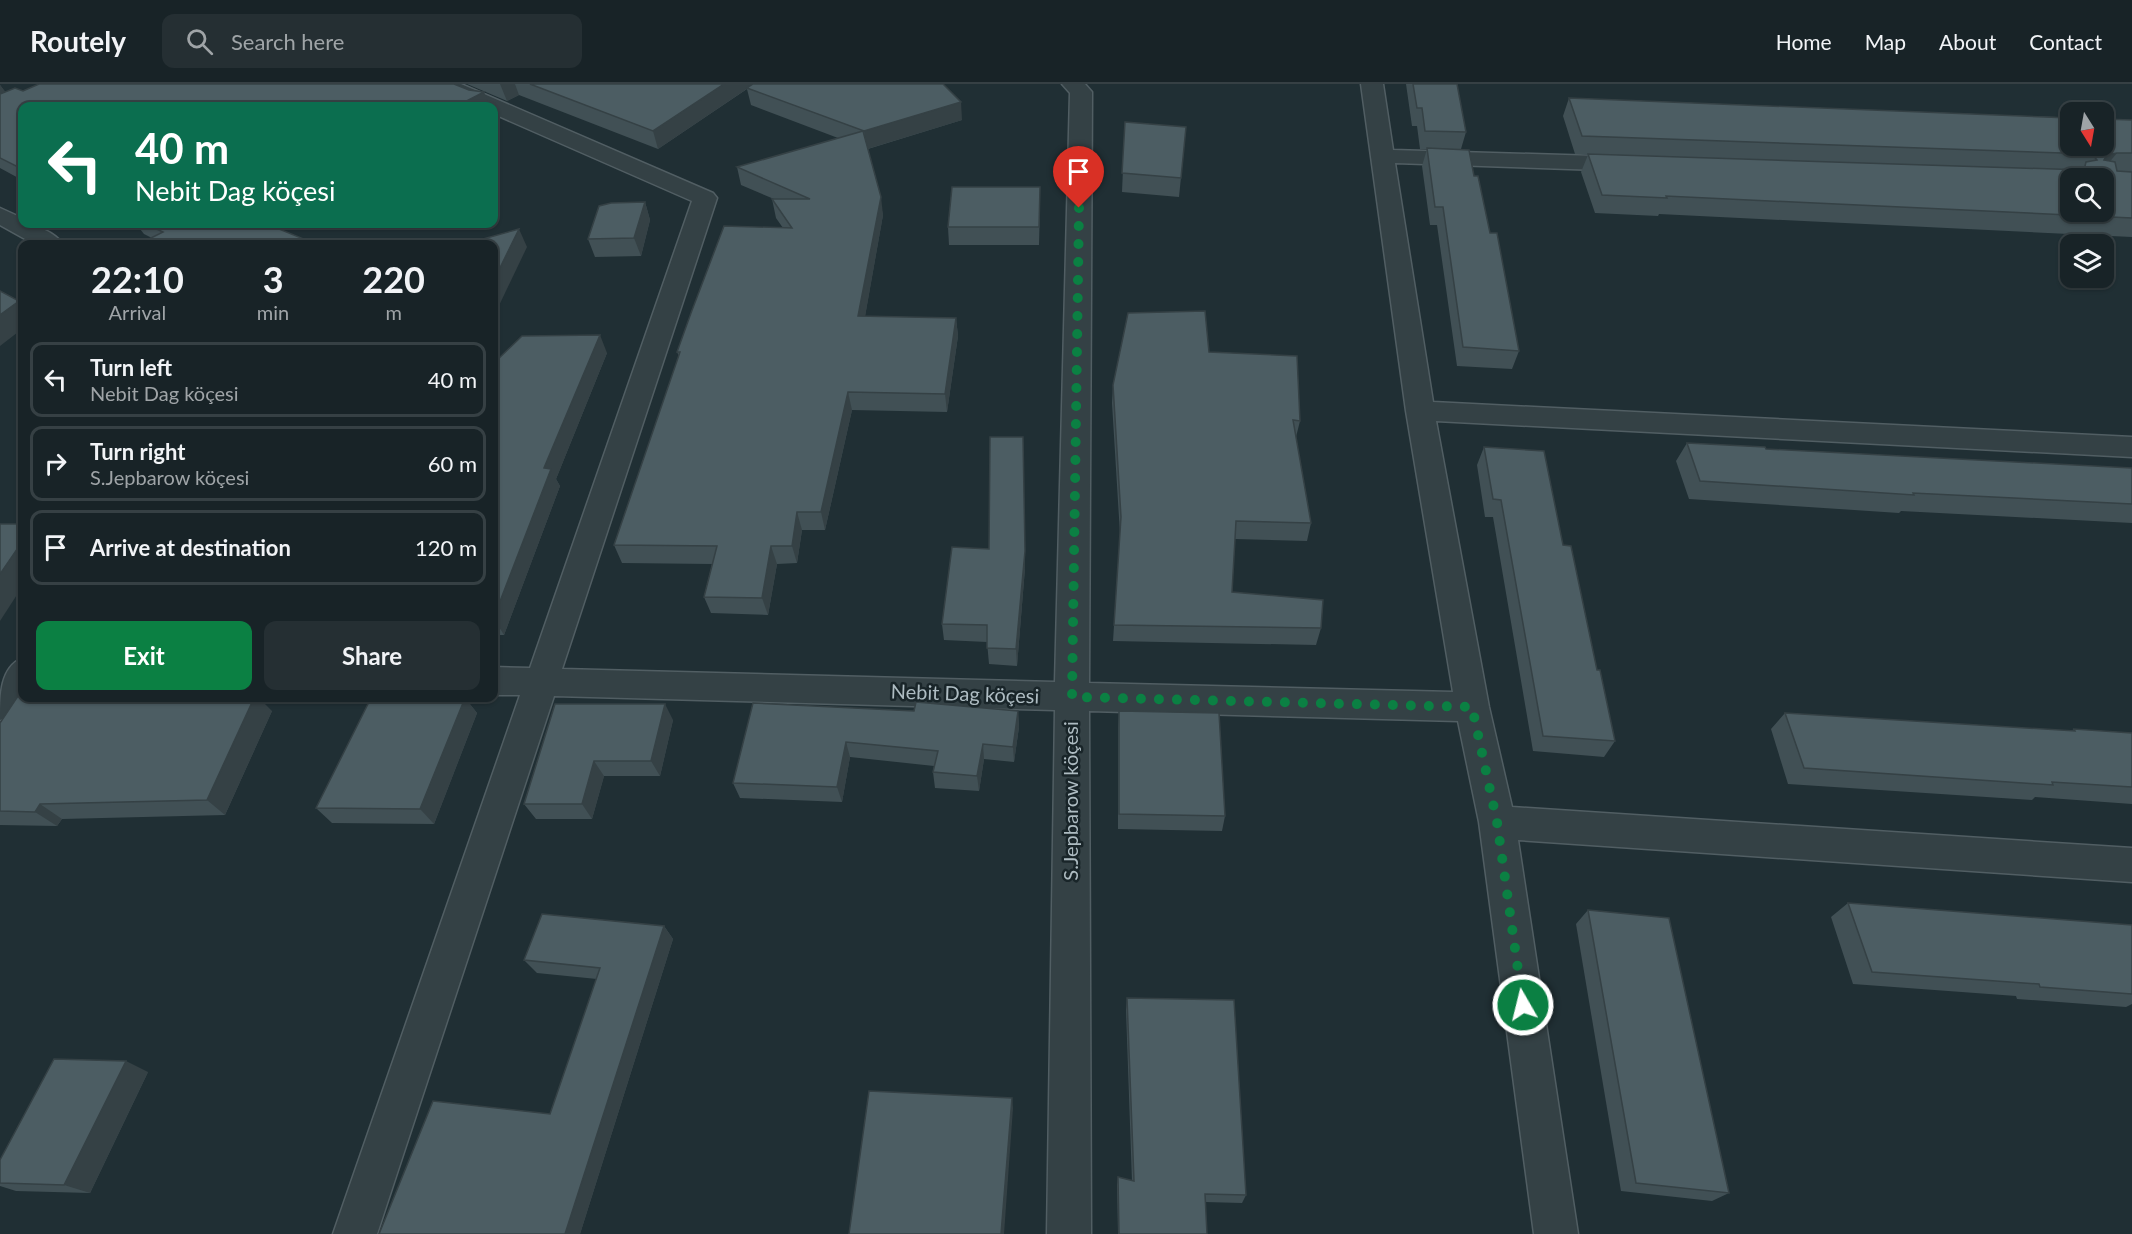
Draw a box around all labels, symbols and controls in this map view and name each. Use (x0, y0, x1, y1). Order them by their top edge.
search box (162, 14, 582, 68)
text: Routely (30, 24, 126, 58)
icon: search (183, 25, 216, 58)
text: Search here (231, 28, 344, 55)
text: Home (1776, 29, 1832, 54)
text: Map (1865, 29, 1906, 54)
text: About (1939, 29, 1996, 54)
text: Contact (2029, 29, 2102, 54)
north arrow (2060, 102, 2114, 156)
map controls (2060, 102, 2114, 288)
text: 40 m (135, 123, 229, 173)
icon: left (36, 126, 114, 204)
pin (1053, 146, 1104, 208)
icon: arrive (1062, 155, 1095, 188)
button: search (2060, 168, 2114, 222)
text: Nebit Dag köçesi (135, 174, 336, 207)
button: layers (2060, 234, 2114, 288)
text: 22:10 (91, 257, 184, 301)
text: 3 (263, 257, 284, 301)
text: 220 (362, 257, 425, 301)
text: Arrival (109, 300, 166, 324)
text: min (257, 300, 289, 324)
text: m (385, 300, 402, 324)
text: Turn left (90, 354, 172, 381)
icon: left (39, 363, 72, 396)
text: 40 m (428, 366, 477, 393)
text: Nebit Dag köçesi (90, 381, 239, 405)
text: Turn right (90, 438, 185, 465)
icon: right (39, 447, 72, 480)
text: 60 m (428, 450, 477, 477)
text: S.Jepbarow köçesi (90, 465, 249, 489)
icon: arrive (39, 531, 72, 564)
text: Arrive at destination (90, 534, 291, 561)
text: 120 m (415, 534, 477, 561)
button: Exit (36, 621, 252, 690)
button: Share (264, 621, 480, 690)
street label: Nebit Dag köçesi (890, 678, 1040, 708)
street label: S.Jepbarow köçesi (1058, 721, 1082, 881)
position arrow (1491, 973, 1555, 1037)

